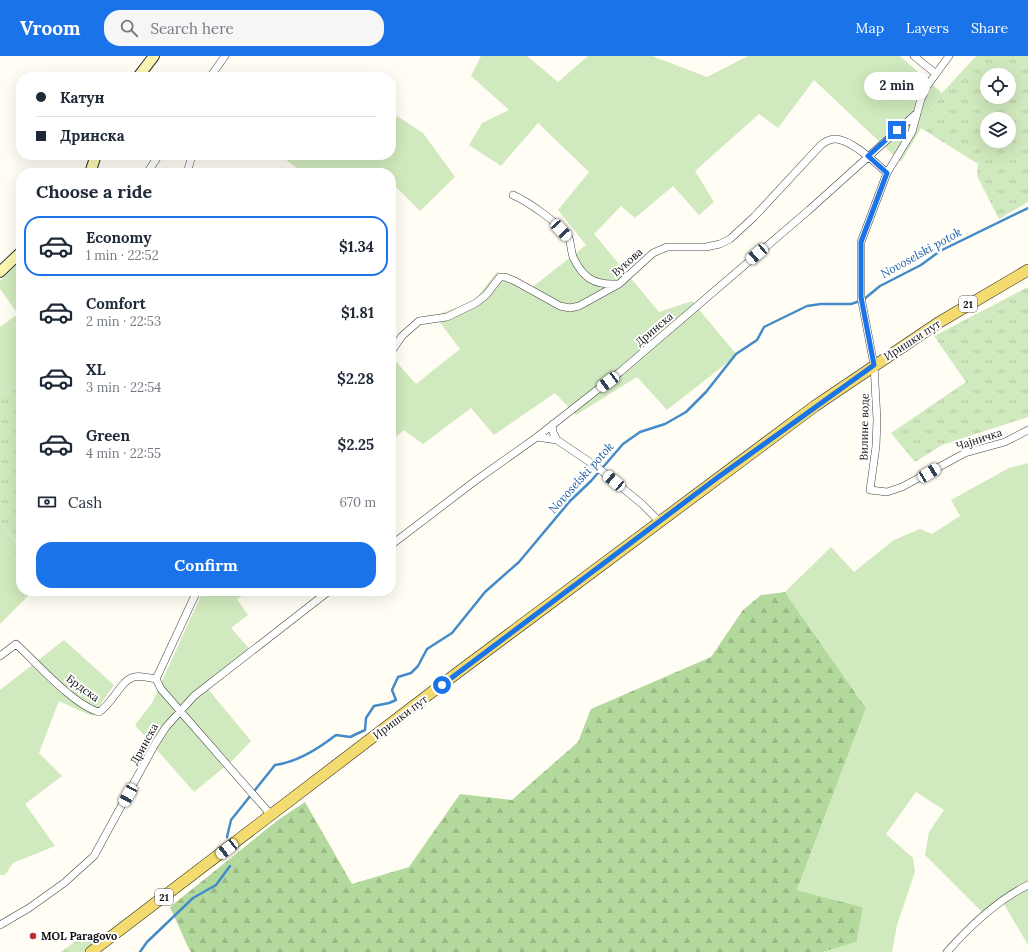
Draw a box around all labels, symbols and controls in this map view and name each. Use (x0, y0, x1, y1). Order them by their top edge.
search box (104, 10, 384, 46)
text: Vroom (20, 16, 80, 40)
icon: search (118, 17, 140, 39)
text: Search here (150, 19, 234, 38)
text: Map (856, 19, 884, 37)
text: Layers (906, 19, 949, 37)
text: Share (971, 19, 1008, 37)
map controls (980, 68, 1016, 148)
button: locate (980, 68, 1016, 104)
callout: 2 min (864, 72, 930, 100)
text: 2 min (880, 77, 914, 94)
text: Катун (60, 88, 105, 107)
button: layers (980, 112, 1016, 148)
route end (888, 121, 906, 139)
text: Дринска (60, 126, 125, 145)
text: Choose a ride (36, 180, 152, 203)
car (548, 217, 574, 243)
water label: Novoselski potok (878, 224, 964, 281)
icon: car (38, 228, 74, 264)
text: Economy (86, 228, 151, 247)
text: $1.34 (339, 237, 374, 256)
car (744, 242, 770, 266)
street label: Вукова (609, 245, 646, 279)
text: 1 min · 22:52 (86, 247, 159, 264)
icon: car (38, 294, 74, 330)
text: Comfort (86, 294, 146, 313)
road number: 21 (959, 296, 977, 312)
text: $1.81 (341, 303, 374, 322)
street label: Дринска (632, 309, 676, 349)
text: 2 min · 22:53 (86, 313, 161, 330)
street label: Иришки пут (881, 316, 944, 364)
icon: car (38, 360, 74, 396)
text: XL (86, 360, 106, 379)
text: $2.28 (337, 369, 374, 388)
car (595, 370, 621, 394)
text: 3 min · 22:54 (86, 379, 161, 396)
street label: Вилине воде (856, 393, 872, 461)
street label: Чајничка (954, 425, 1004, 453)
icon: car (38, 426, 74, 462)
text: Green (86, 426, 130, 445)
text: $2.25 (338, 435, 374, 454)
water label: Novoselski potok (545, 439, 616, 516)
text: 4 min · 22:55 (86, 445, 161, 462)
car (916, 462, 942, 484)
car (601, 469, 627, 493)
icon: cash (36, 491, 58, 513)
text: Cash (68, 493, 102, 512)
text: 670 m (339, 494, 376, 511)
button: Confirm (36, 542, 376, 588)
street label: Брдска (64, 671, 102, 705)
route start (433, 676, 451, 694)
street label: Иришки пут (370, 692, 431, 742)
street label: Дринска (127, 720, 161, 767)
car (117, 782, 139, 808)
car (214, 837, 240, 861)
road number: 21 (155, 889, 173, 905)
place label: MOL Paragovo (41, 929, 117, 943)
marker: MOL Paragovo (28, 931, 38, 941)

